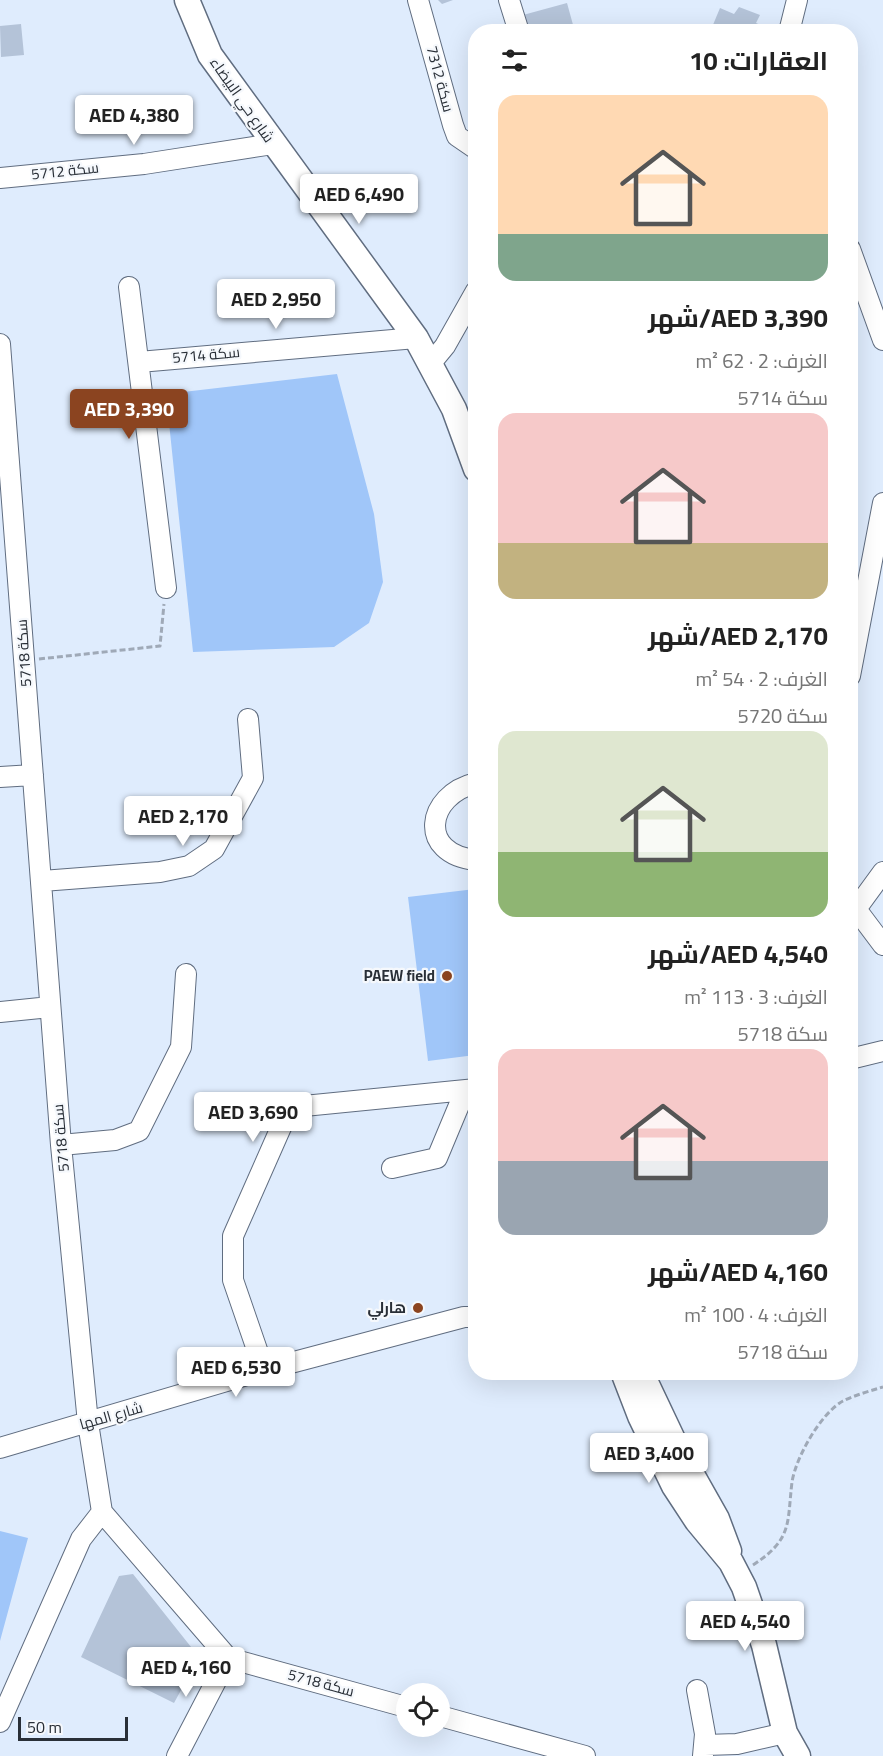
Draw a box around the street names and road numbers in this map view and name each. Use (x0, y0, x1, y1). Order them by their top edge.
street label: سكة 7312 (418, 42, 463, 115)
street label: شارع حي البيضاء (202, 51, 283, 149)
street label: سكة 5712 (30, 153, 100, 188)
street label: سكة 5714 (171, 337, 241, 372)
street label: سكة 5718 (7, 618, 40, 688)
street label: سكة 5718 (43, 1103, 78, 1173)
street label: شارع المها (76, 1393, 146, 1438)
street label: سكة 5718 (285, 1660, 358, 1705)

